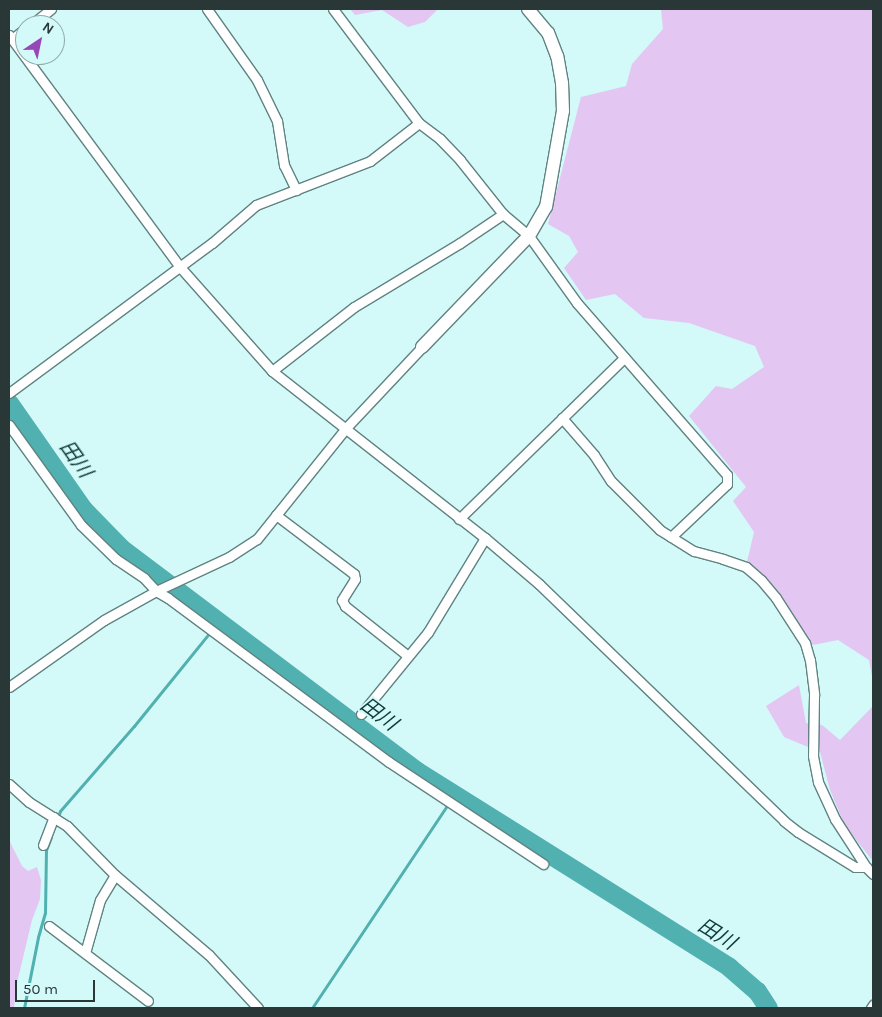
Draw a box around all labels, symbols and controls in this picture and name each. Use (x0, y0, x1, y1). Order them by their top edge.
north arrow (15, 15, 65, 65)
text: N (39, 18, 57, 38)
water label: 田川 (55, 436, 97, 482)
water label: 田川 (356, 692, 402, 736)
water label: 田川 (694, 913, 740, 955)
scale bar (18, 970, 98, 1002)
text: 50 m (23, 980, 58, 998)

